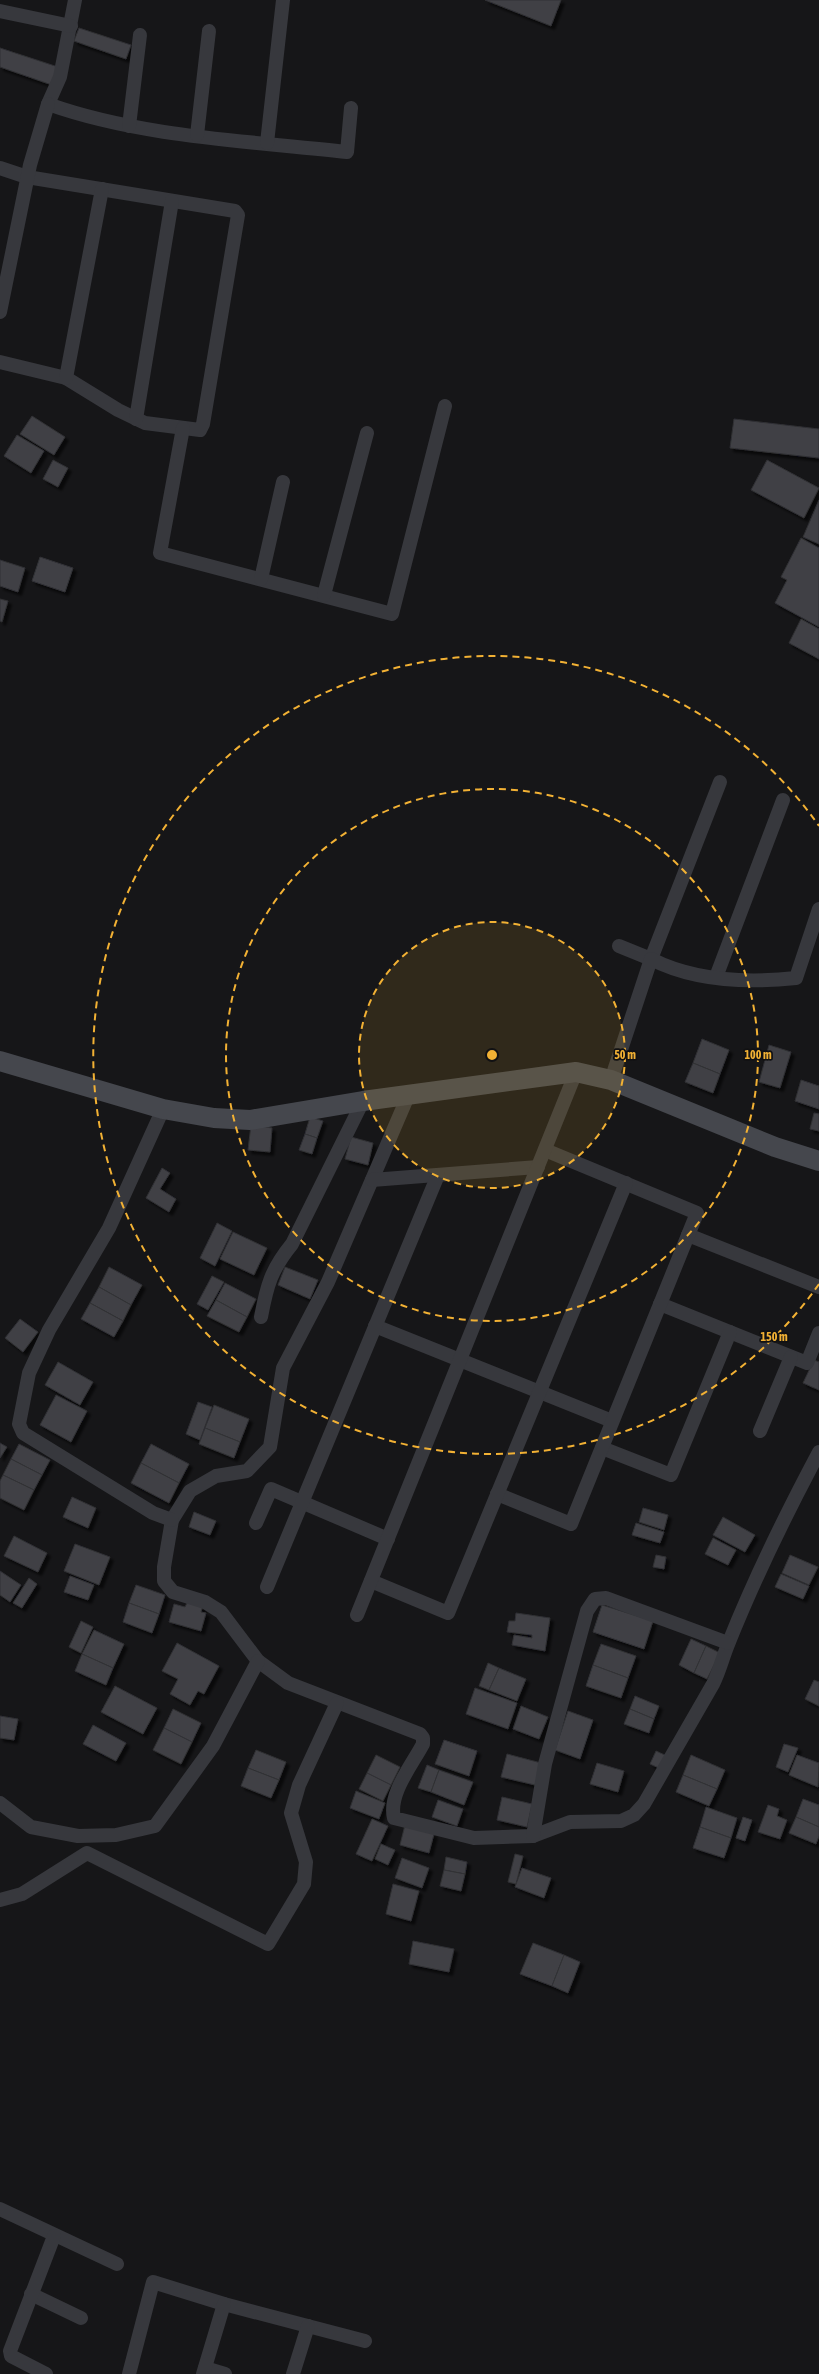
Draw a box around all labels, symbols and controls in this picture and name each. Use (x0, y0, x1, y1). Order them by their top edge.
centre of rings (485, 1048, 499, 1062)
text: 50 m (614, 1048, 636, 1062)
text: 100 m (744, 1048, 772, 1062)
text: 150 m (760, 1330, 788, 1344)

